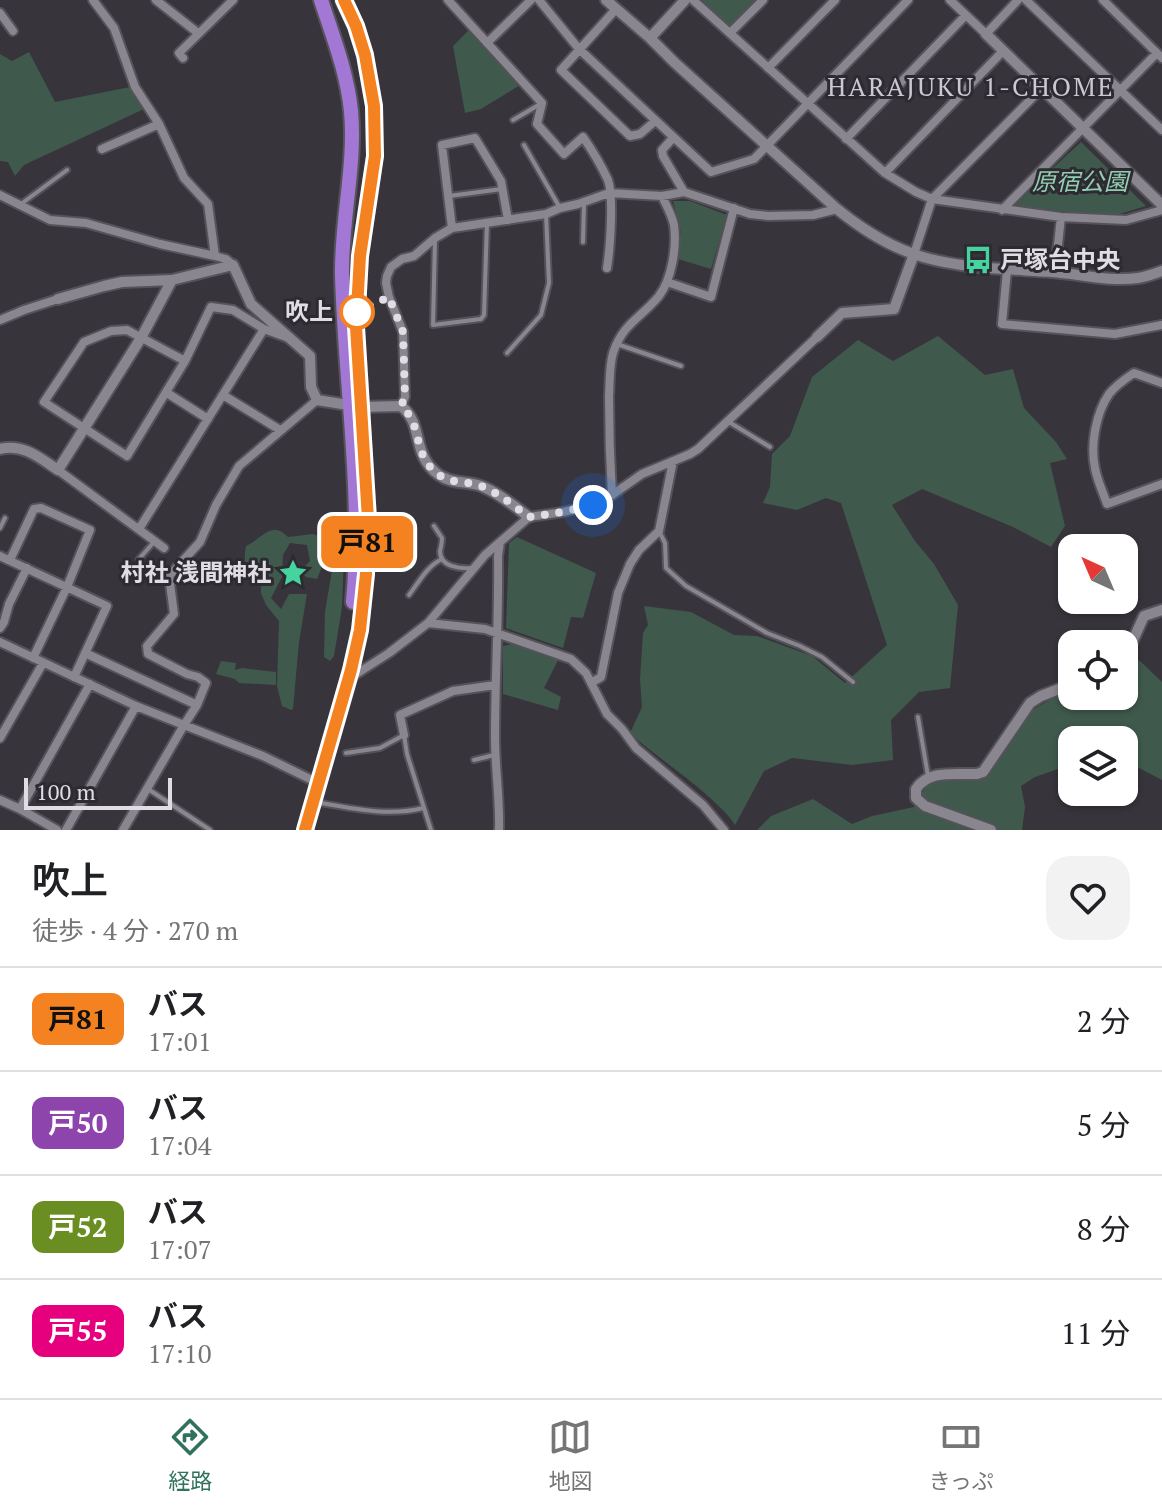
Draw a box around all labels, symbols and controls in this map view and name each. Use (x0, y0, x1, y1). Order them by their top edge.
district label: HARAJUKU 1-CHOME (827, 69, 1115, 103)
park label: 原宿公園 (1032, 165, 1131, 197)
place label: 戸塚台中央 (1000, 243, 1120, 275)
bus stop icon: 戸塚台中央 (963, 245, 993, 275)
place label: 吹上 (285, 295, 333, 327)
marker: 吹上 (340, 295, 374, 329)
your location (573, 485, 613, 525)
line badge: 戸81 (321, 516, 413, 568)
text: 戸81 (337, 523, 397, 560)
north arrow (1058, 534, 1138, 614)
map controls (1058, 534, 1138, 806)
place label: 村社 浅間神社 (121, 556, 271, 588)
place icon: 村社 浅間神社 (278, 558, 308, 588)
button: locate (1058, 630, 1138, 710)
button: layers (1058, 726, 1138, 806)
scale bar (24, 774, 172, 810)
text: 100 m (36, 777, 96, 806)
text: 吹上 (32, 855, 108, 905)
button: heart (1046, 856, 1130, 940)
text: 徒歩 · 4 分 · 270 m (32, 913, 238, 947)
text: バス (148, 984, 208, 1024)
text: 戸81 (48, 1000, 108, 1037)
text: 2 分 (1077, 1001, 1130, 1041)
text: 17:01 (148, 1024, 212, 1058)
text: バス (148, 1088, 208, 1128)
text: 戸50 (48, 1104, 108, 1141)
text: 5 分 (1077, 1105, 1130, 1145)
text: 17:04 (148, 1128, 212, 1162)
text: バス (148, 1192, 208, 1232)
text: 戸52 (48, 1208, 108, 1245)
text: 8 分 (1077, 1209, 1130, 1249)
text: 17:07 (148, 1232, 212, 1266)
text: バス (148, 1296, 208, 1336)
text: 戸55 (48, 1312, 108, 1349)
text: 11 分 (1061, 1313, 1130, 1353)
text: 17:10 (148, 1336, 212, 1370)
tab: 経路 (168, 1415, 212, 1495)
tab: 地図 (548, 1415, 592, 1495)
tab: きっぷ (929, 1415, 994, 1495)

